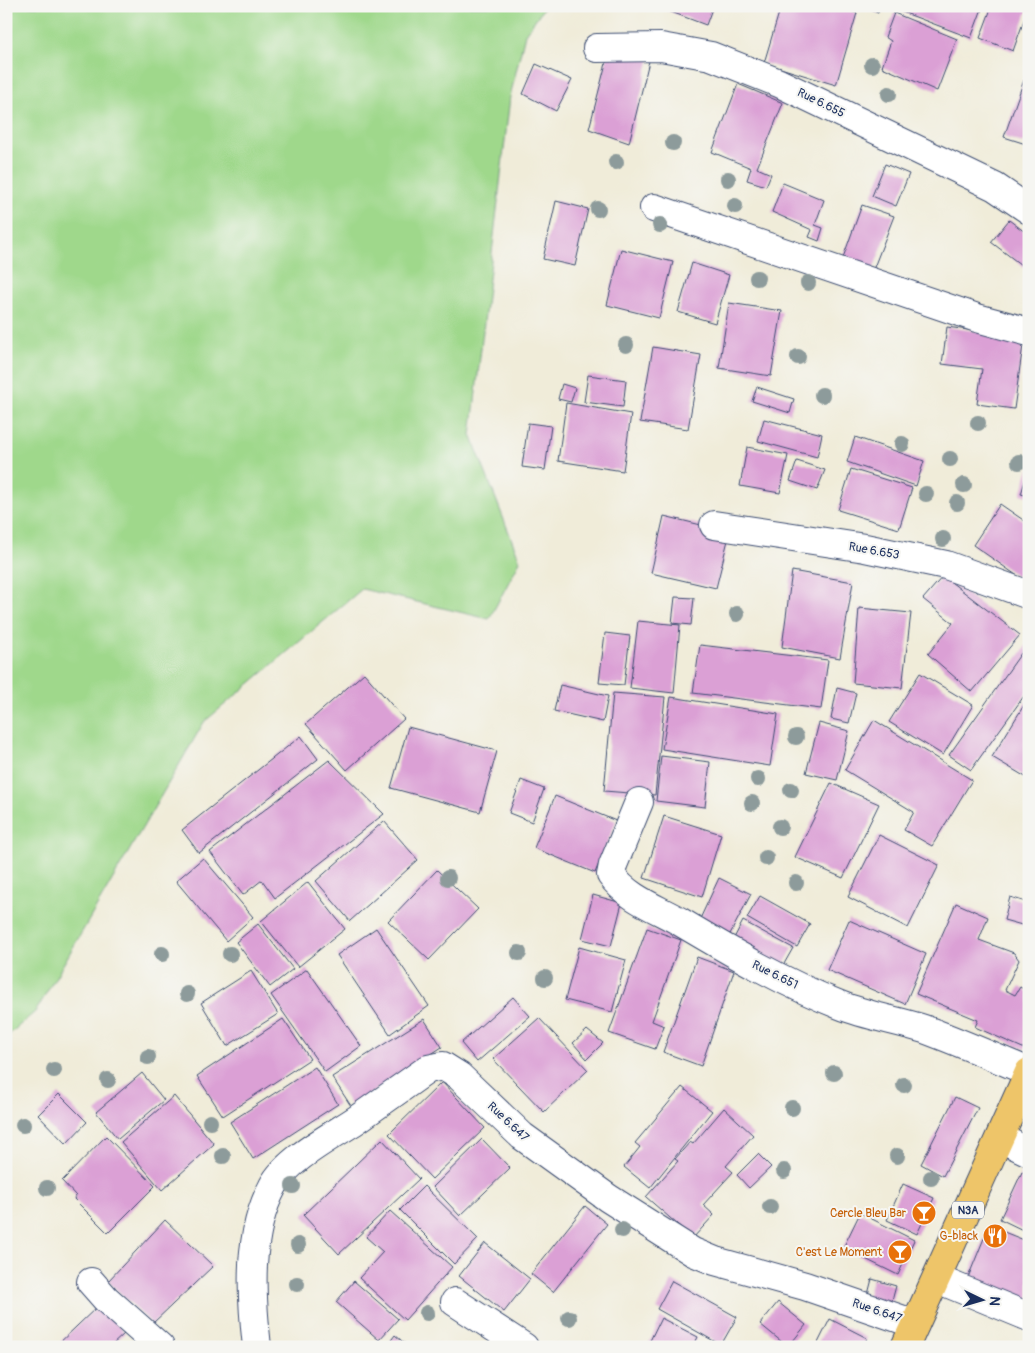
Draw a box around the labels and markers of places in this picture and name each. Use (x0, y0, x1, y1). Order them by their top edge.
bar icon: Cercle Bleu Bar (911, 1200, 937, 1226)
place label: Cercle Bleu Bar (830, 1206, 907, 1221)
restaurant icon: G-black (982, 1223, 1008, 1249)
place label: G-black (940, 1229, 978, 1244)
bar icon: C'est Le Moment (887, 1239, 913, 1265)
place label: C'est Le Moment (796, 1245, 882, 1260)

